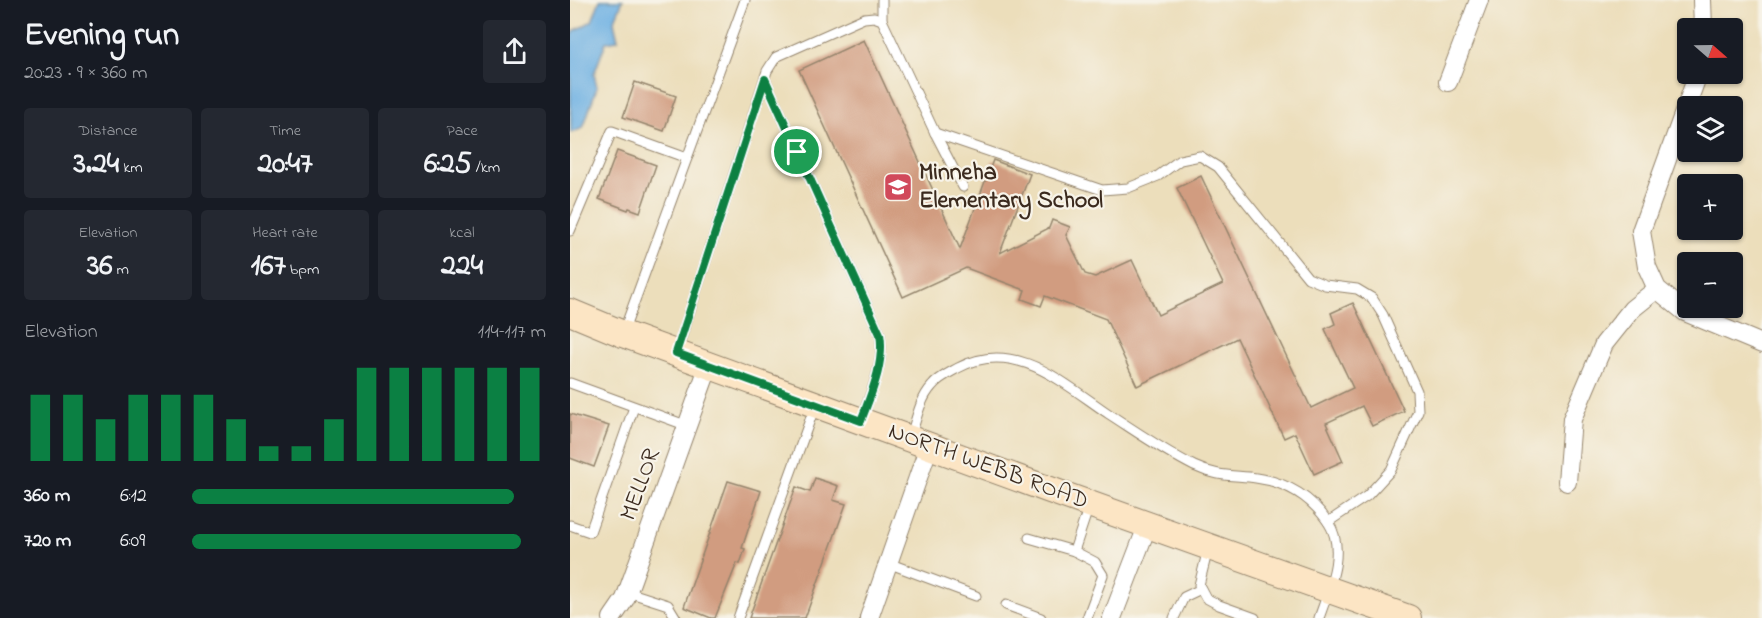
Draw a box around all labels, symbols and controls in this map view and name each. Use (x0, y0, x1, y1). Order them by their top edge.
text: Evening run (24, 12, 179, 60)
north arrow (1677, 18, 1743, 84)
map controls (1677, 18, 1743, 318)
button: share (483, 20, 546, 83)
text: 20:23 · 9 × 360 m (24, 59, 148, 88)
button: layers (1677, 96, 1743, 162)
text: Distance (79, 119, 137, 143)
text: Time (269, 119, 301, 143)
text: Pace (446, 119, 478, 143)
pin (771, 126, 822, 177)
icon: arrive (780, 135, 813, 168)
text: 3.24 (73, 143, 119, 187)
text: 20:47 (257, 143, 313, 187)
text: 6:25 (424, 143, 472, 187)
text: km (119, 156, 143, 180)
text: /km (472, 156, 500, 180)
place label: Minneha Elementary School (919, 156, 1103, 220)
school or university icon: Minneha Elementary School (882, 171, 914, 203)
button: + (1677, 174, 1743, 240)
text: Elevation (79, 221, 137, 245)
text: Heart rate (252, 221, 318, 245)
text: kcal (449, 221, 475, 245)
text: 36 (87, 245, 113, 289)
text: 167 (251, 245, 286, 289)
text: 224 (441, 245, 483, 289)
button: − (1677, 252, 1743, 318)
text: m (113, 258, 129, 282)
text: bpm (286, 258, 319, 282)
text: Elevation (24, 318, 98, 347)
text: 114–117 m (478, 318, 546, 347)
street label: NORTH WEBB ROAD (883, 415, 1093, 519)
street label: MELLOR (612, 443, 670, 526)
text: 360 m (24, 482, 70, 511)
text: 6:12 (120, 482, 147, 511)
text: 720 m (24, 527, 71, 556)
text: 6:09 (120, 527, 145, 556)

